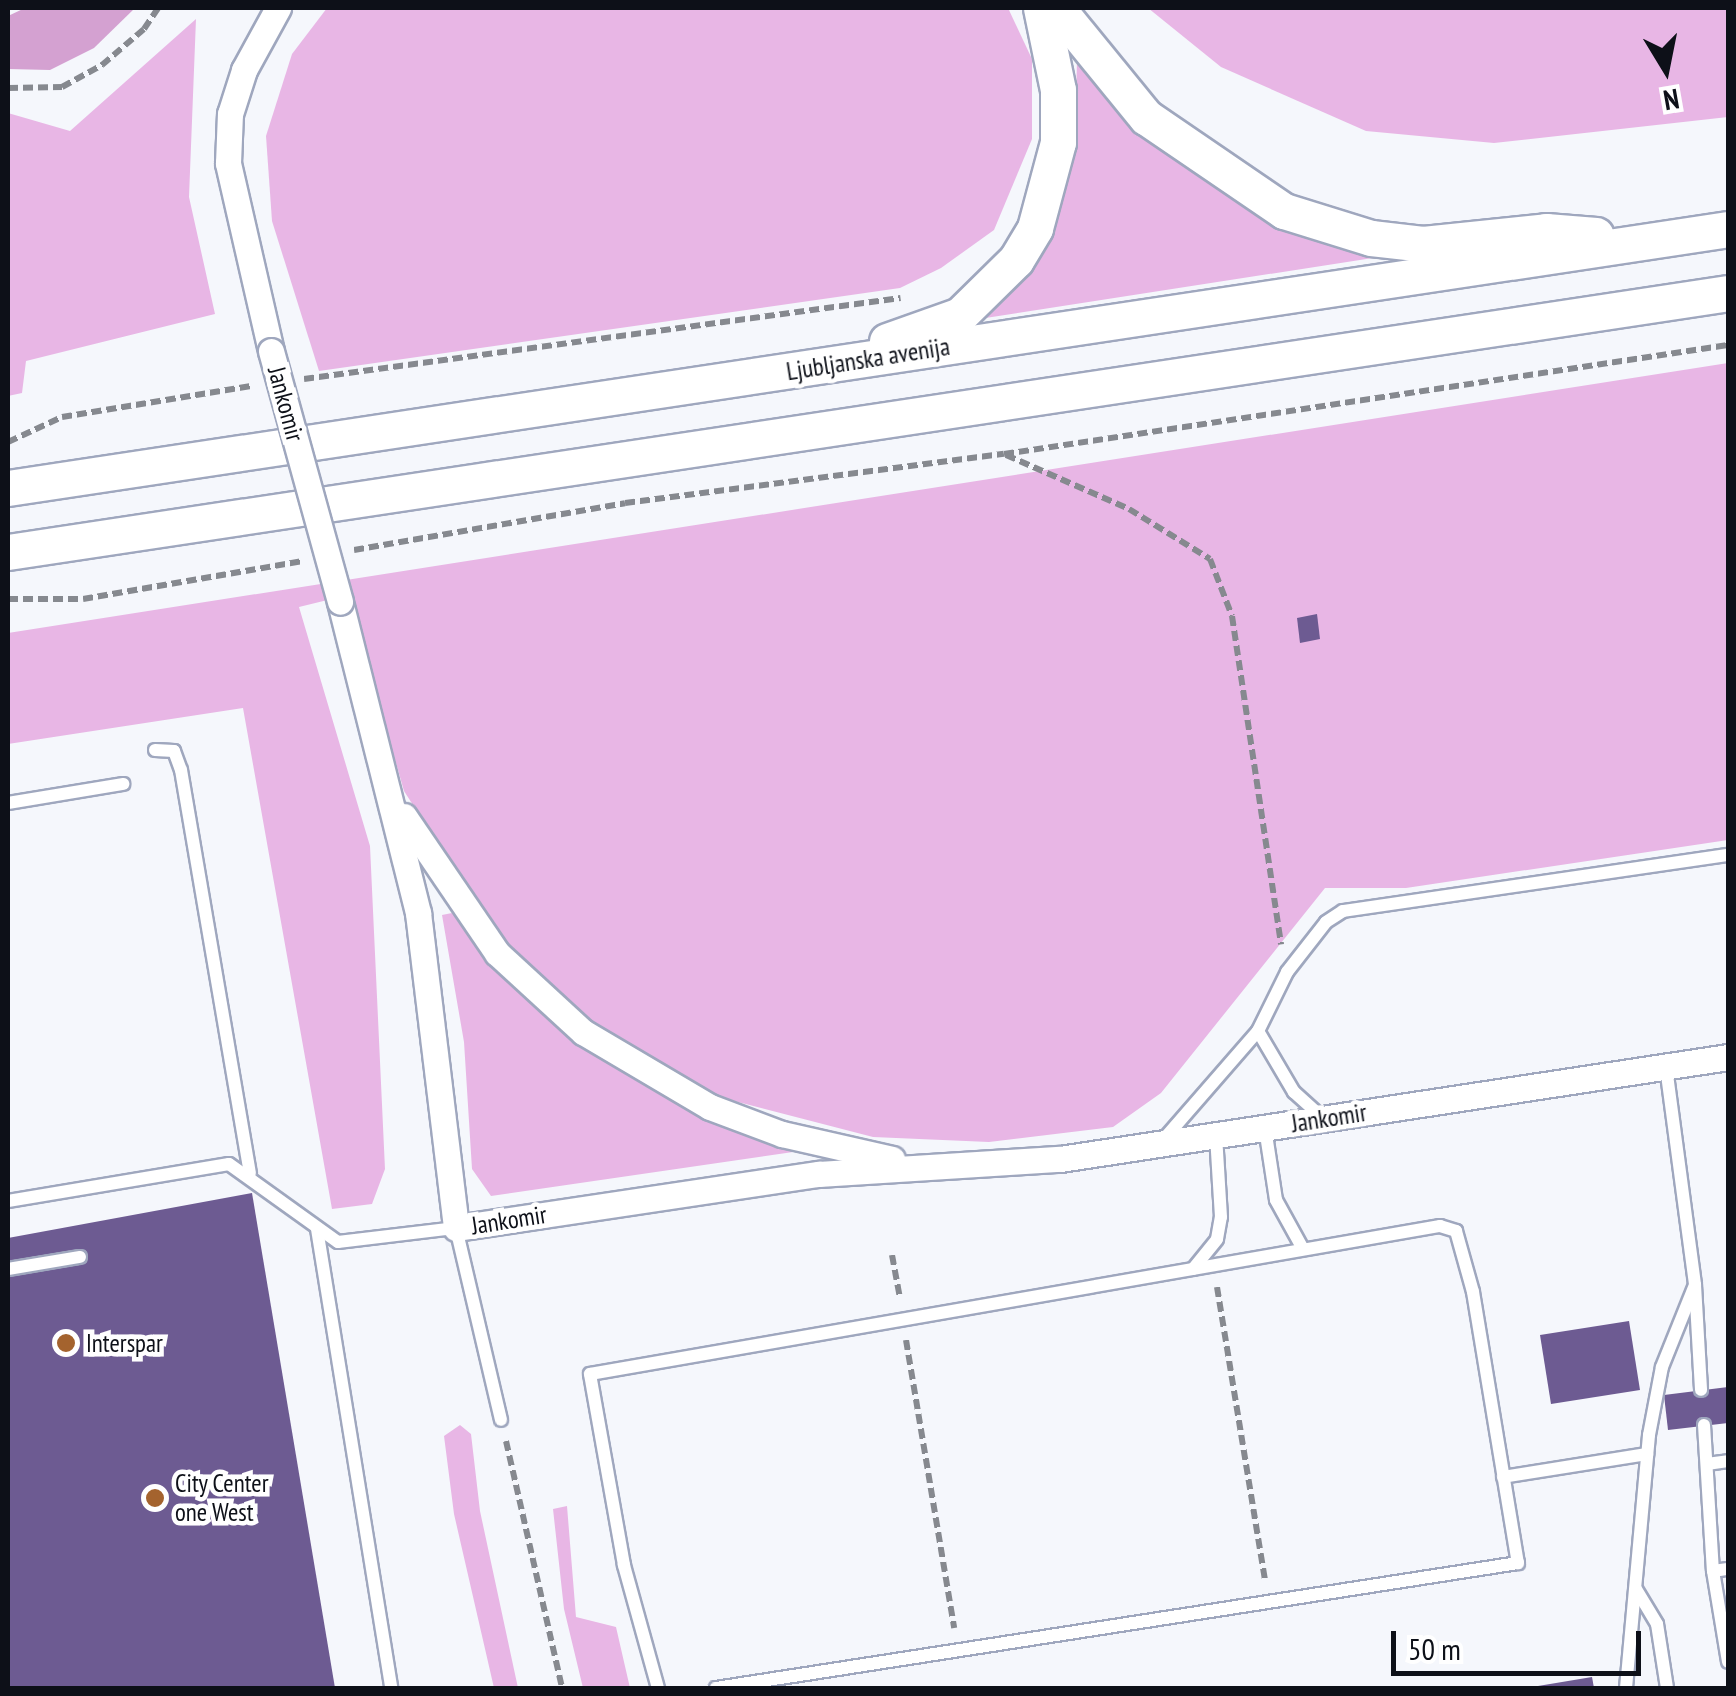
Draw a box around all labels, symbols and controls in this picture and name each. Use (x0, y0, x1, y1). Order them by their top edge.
north arrow (1616, 20, 1716, 120)
text: N (1661, 81, 1682, 120)
street label: Ljubljanska avenija (784, 331, 952, 387)
street label: Jankomir (262, 364, 310, 444)
street label: Jankomir (1289, 1097, 1369, 1139)
street label: Jankomir (469, 1199, 549, 1241)
place label: Interspar (86, 1328, 163, 1358)
marker: Interspar (55, 1332, 77, 1354)
place label: City Center one West (175, 1469, 269, 1528)
marker: City Center one West (144, 1487, 166, 1509)
scale bar (1396, 1611, 1646, 1673)
text: 50 m (1408, 1629, 1461, 1668)

